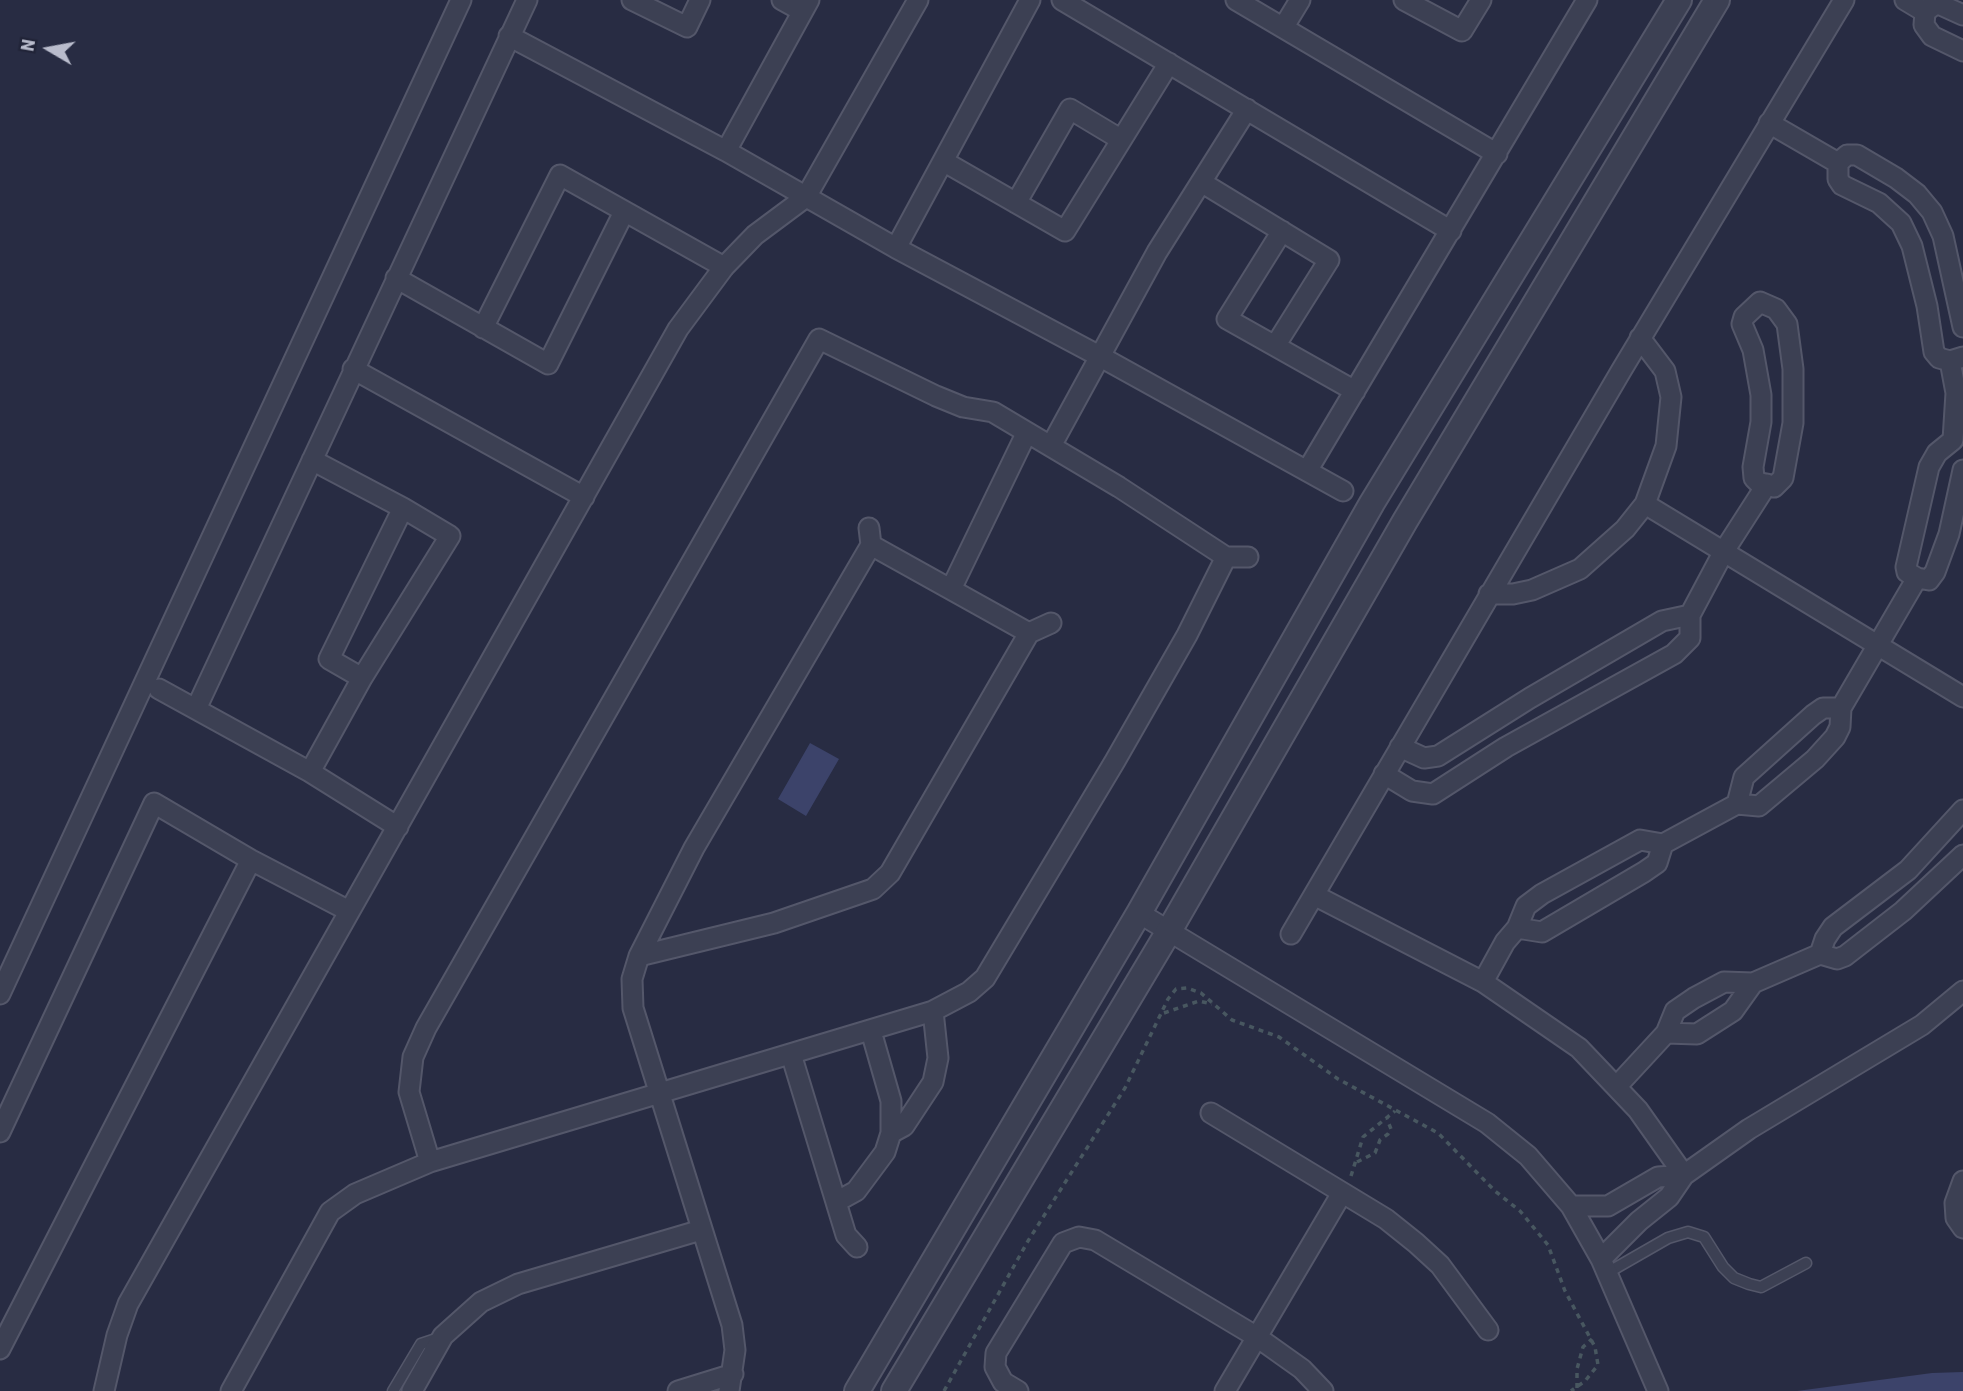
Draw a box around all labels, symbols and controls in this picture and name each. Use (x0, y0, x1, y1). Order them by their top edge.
north arrow (14, 14, 84, 84)
text: N (15, 38, 40, 53)

